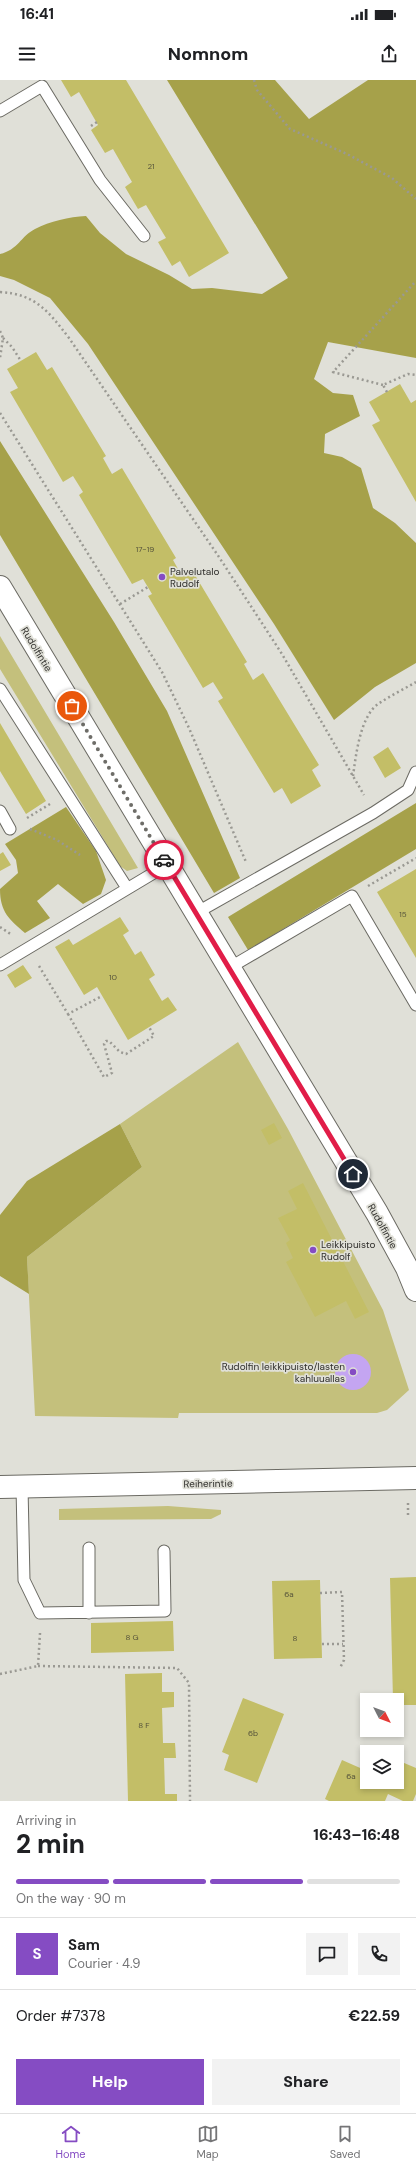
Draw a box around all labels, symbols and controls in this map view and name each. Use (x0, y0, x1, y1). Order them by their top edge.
text: 16:41 (20, 4, 54, 24)
text: Nomnom (168, 42, 248, 66)
icon: menu (16, 43, 38, 65)
icon: share (378, 43, 400, 65)
house number: 21 (147, 161, 155, 171)
house number: 17-19 (136, 544, 154, 554)
place label: Palvelutalo Rudolf (170, 565, 219, 590)
marker: Palvelutalo Rudolf (157, 572, 167, 582)
street label: Rudolfintie (18, 625, 55, 674)
pin (55, 689, 89, 723)
icon: bag (61, 695, 83, 717)
courier (144, 840, 184, 880)
icon: car (153, 849, 175, 871)
house number: 15 (399, 909, 407, 919)
house number: 10 (109, 972, 118, 982)
pin (336, 1157, 370, 1191)
icon: home (342, 1163, 364, 1185)
street label: Rudolfintie (365, 1201, 400, 1251)
place label: Leikkipuisto Rudolf (321, 1238, 376, 1263)
marker: Leikkipuisto Rudolf (308, 1245, 318, 1255)
place label: Rudolfin leikkipuisto/lasten kahluuallas (222, 1360, 345, 1385)
marker: Rudolfin leikkipuisto/lasten kahluuallas (348, 1367, 358, 1377)
street label: Reiherintie (183, 1477, 233, 1490)
house number: 6a (284, 1589, 294, 1599)
house number: 8 G (125, 1632, 139, 1642)
house number: 8 (293, 1633, 298, 1643)
north arrow (360, 1693, 404, 1737)
map controls (360, 1693, 404, 1789)
house number: 8 F (138, 1720, 150, 1730)
house number: 6b (248, 1728, 258, 1738)
button: layers (360, 1745, 404, 1789)
house number: 6a (346, 1771, 356, 1781)
text: Arriving in (16, 1812, 76, 1829)
text: 16:43–16:48 (313, 1825, 400, 1845)
text: 2 min (16, 1827, 85, 1861)
text: On the way · 90 m (16, 1890, 126, 1907)
button: chat (306, 1933, 348, 1975)
button: phone (358, 1933, 400, 1975)
text: Sam (68, 1935, 100, 1955)
text: S (32, 1944, 42, 1964)
text: Courier · 4.9 (68, 1955, 140, 1972)
text: Order #7378 (16, 2006, 106, 2026)
text: €22.59 (349, 2006, 400, 2026)
button: Help (16, 2059, 204, 2105)
button: Share (212, 2059, 400, 2105)
tab: Home (55, 2123, 86, 2161)
tab: Map (197, 2123, 219, 2161)
tab: Saved (330, 2123, 360, 2161)

